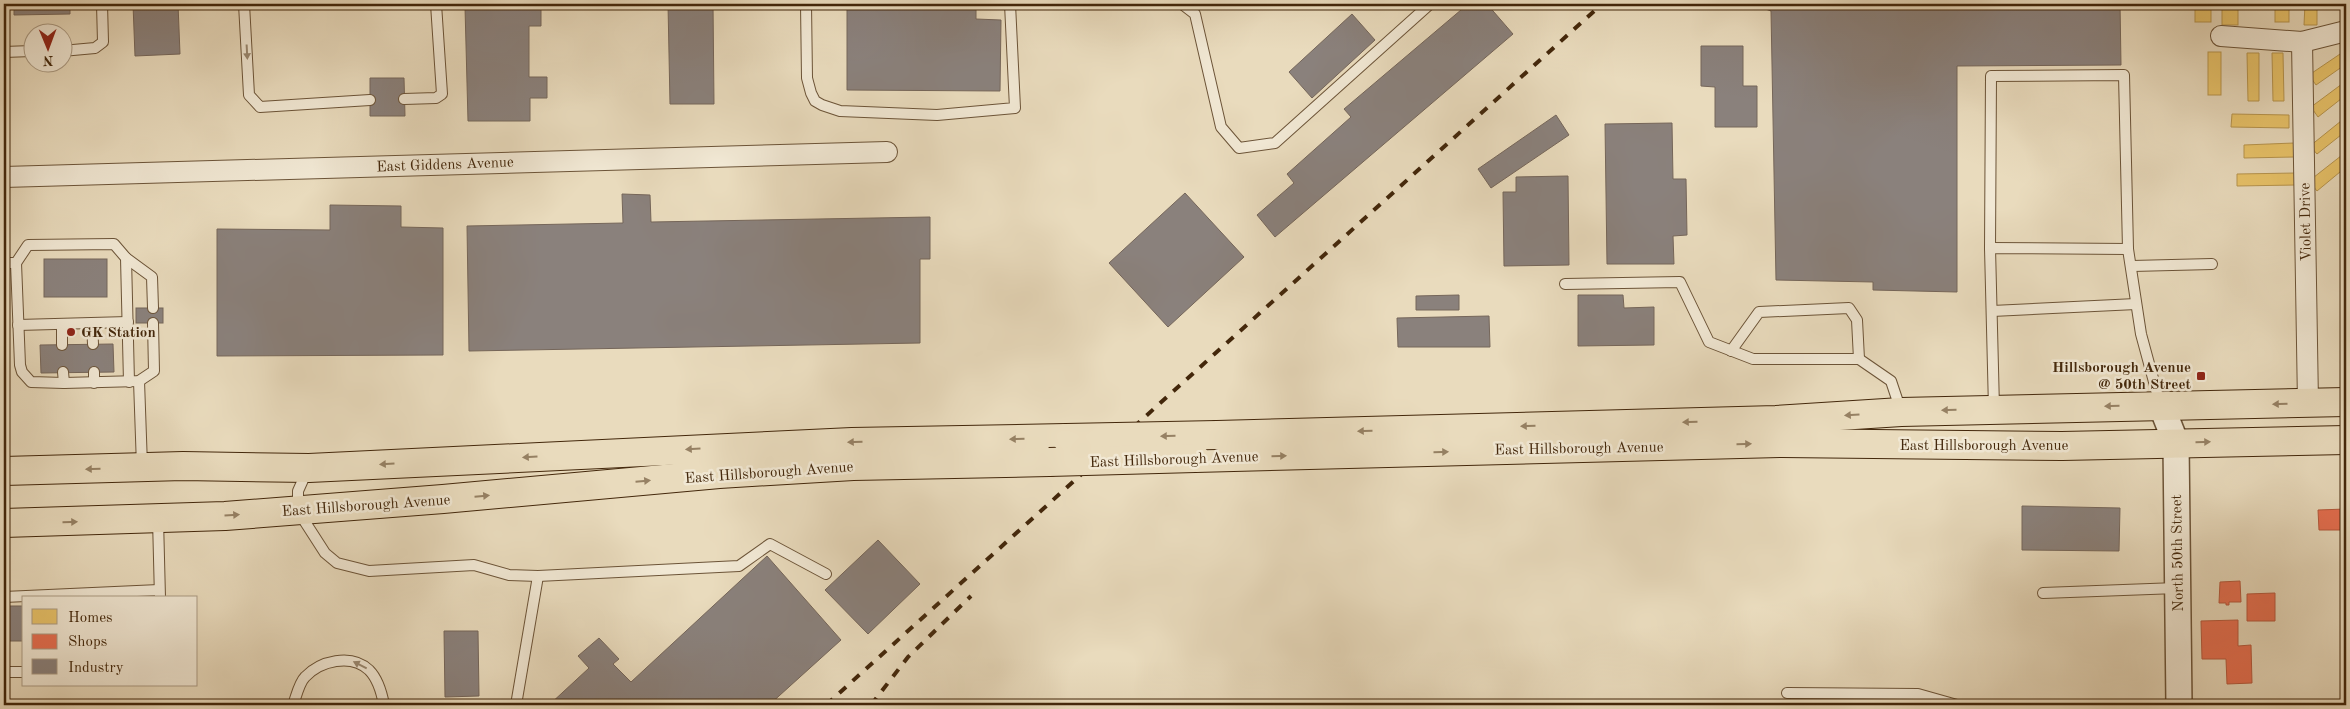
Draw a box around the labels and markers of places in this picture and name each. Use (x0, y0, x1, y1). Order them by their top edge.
marker: GK Station (65, 326, 77, 338)
place label: GK Station (81, 326, 156, 341)
place label: Hillsborough Avenue @ 50th Street (2052, 361, 2192, 393)
marker: Hillsborough Avenue @ 50th Street (2195, 370, 2207, 382)

